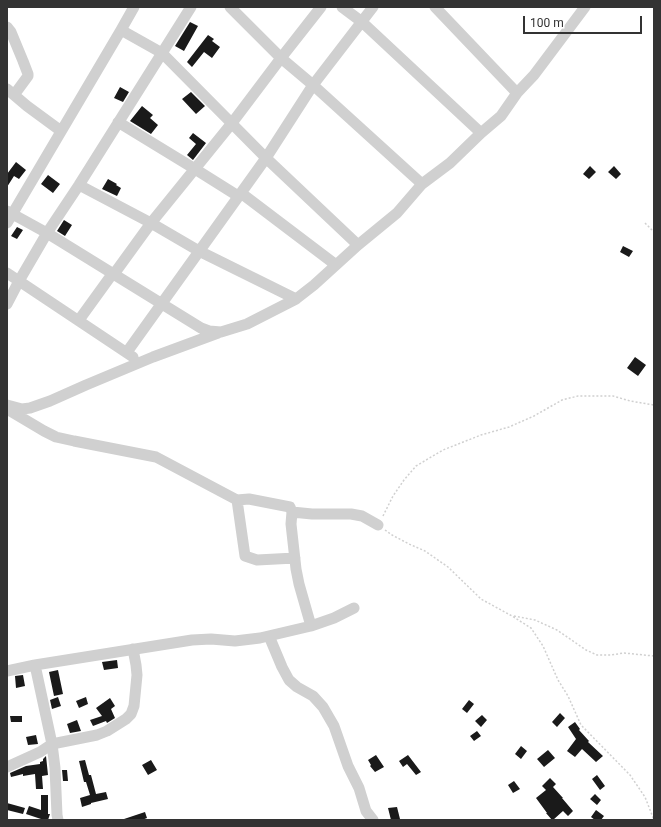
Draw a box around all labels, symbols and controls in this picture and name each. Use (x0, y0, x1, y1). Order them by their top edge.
scale bar (525, 8, 644, 34)
text: 100 m (530, 16, 564, 30)

